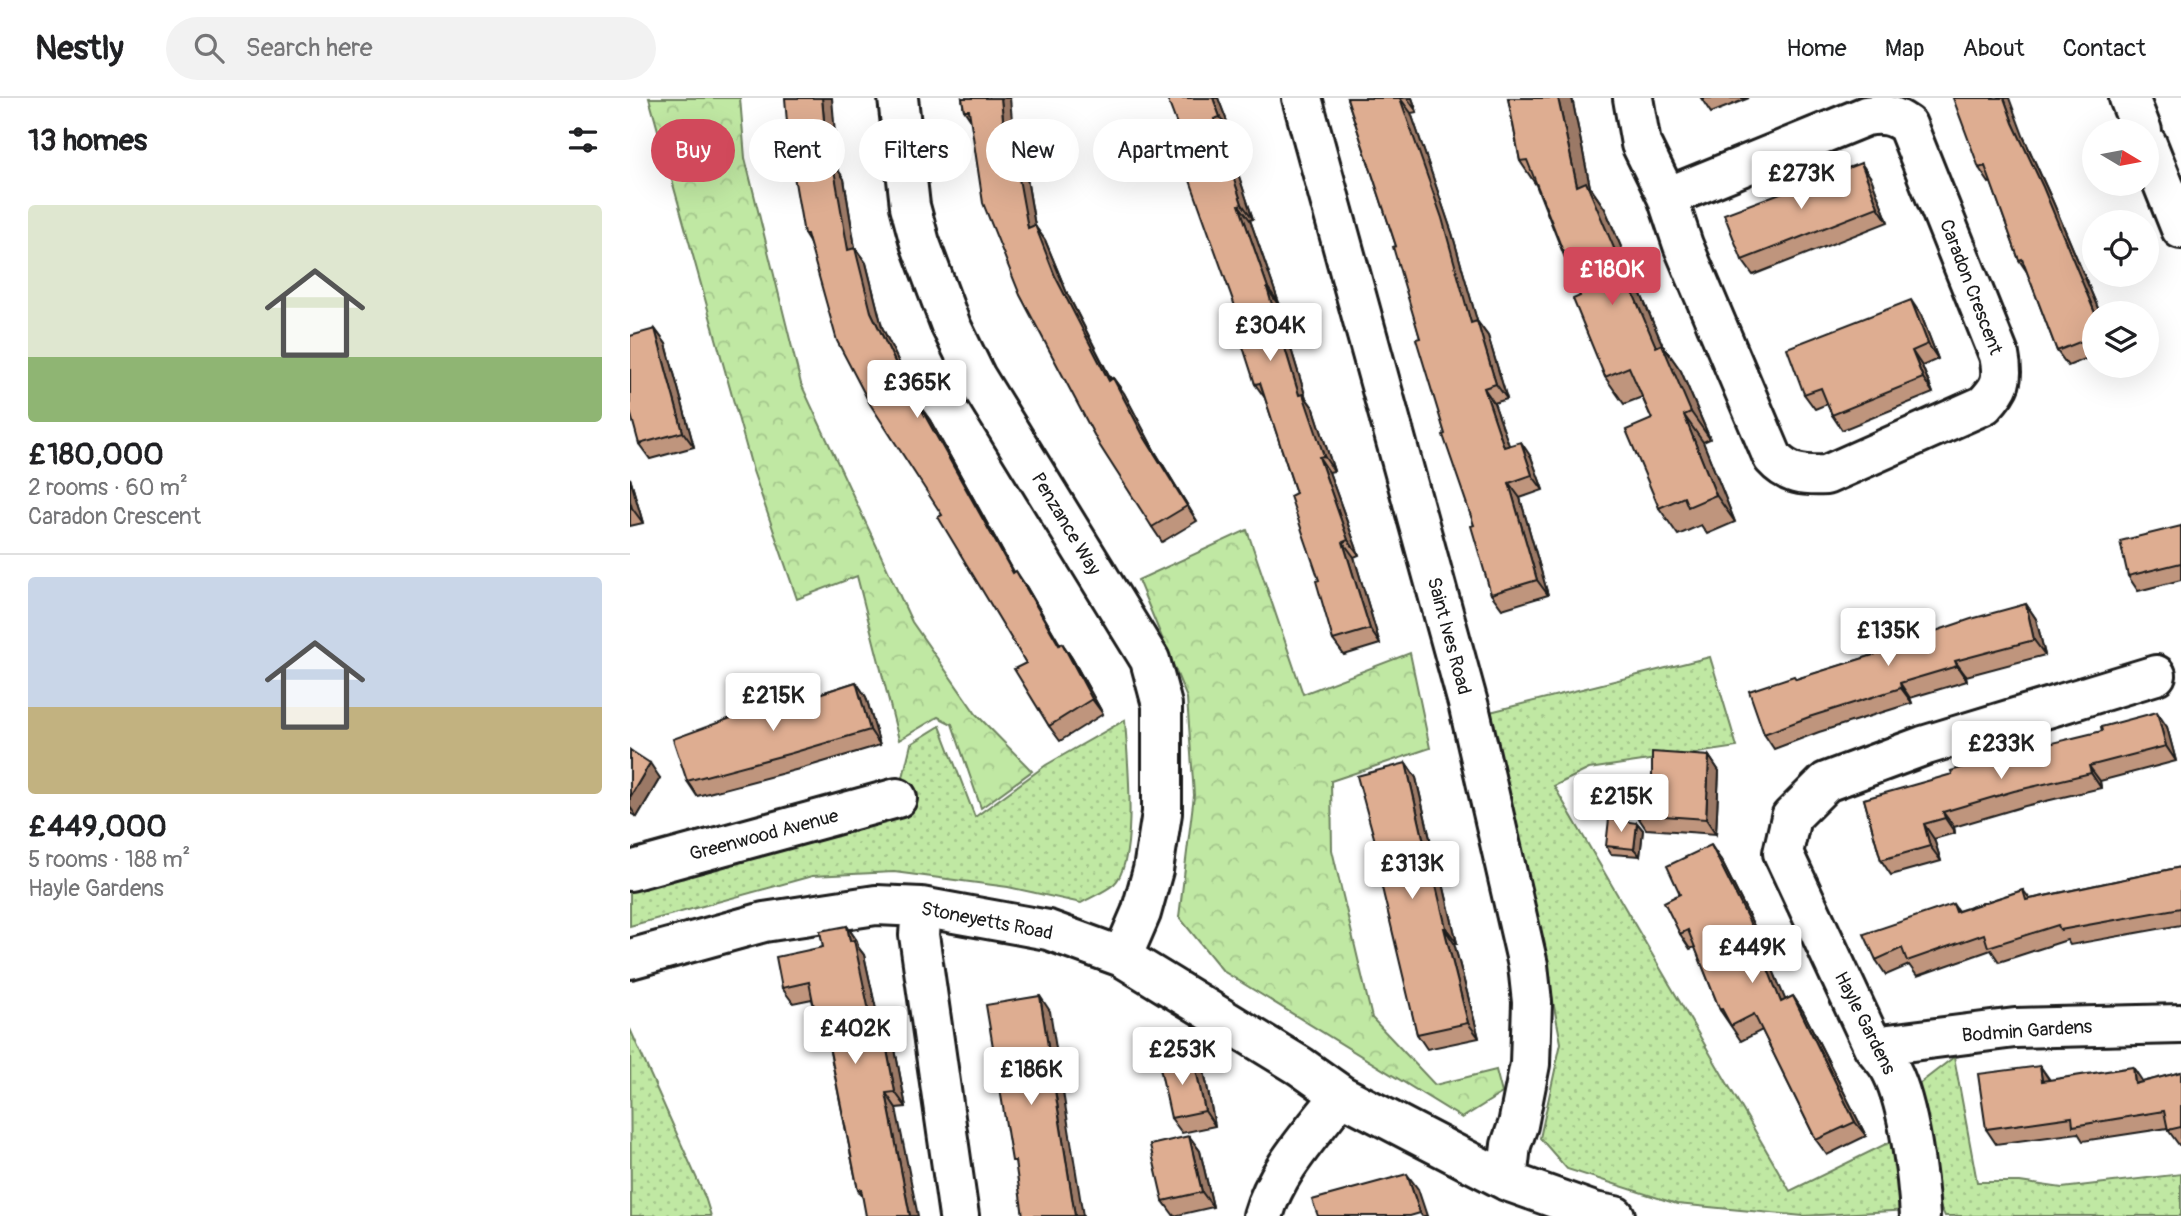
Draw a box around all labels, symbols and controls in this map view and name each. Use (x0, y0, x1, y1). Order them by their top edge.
search box (166, 17, 656, 80)
text: Nestly (35, 28, 124, 69)
icon: search (190, 29, 228, 67)
text: Search here (246, 32, 373, 64)
text: Home (1786, 34, 1847, 63)
text: Map (1885, 34, 1925, 63)
text: About (1963, 34, 2025, 63)
text: Contact (2063, 34, 2146, 63)
chip: Buy (651, 119, 735, 182)
chip: Rent (749, 119, 845, 182)
chip: Filters (859, 119, 972, 182)
chip: New (986, 119, 1079, 182)
chip: Apartment (1093, 119, 1253, 182)
north arrow (2082, 119, 2160, 196)
map controls (2082, 119, 2159, 378)
icon: filters (564, 121, 602, 159)
text: 13 homes (28, 122, 147, 159)
pin: £273K (1752, 152, 1850, 211)
text: £273K (1768, 159, 1834, 188)
button: locate (2082, 210, 2159, 287)
street label: Caradon Crescent (1934, 216, 2008, 358)
pin: £180K (1563, 248, 1661, 307)
icon: home (252, 250, 378, 376)
text: £180K (1580, 255, 1644, 284)
button: layers (2082, 301, 2159, 378)
pin: £304K (1221, 303, 1319, 363)
text: £304K (1235, 311, 1305, 340)
pin: £365K (868, 360, 966, 420)
text: £365K (883, 368, 951, 397)
text: £180,000 (28, 436, 164, 473)
street label: Penzance Way (1026, 468, 1106, 580)
text: 2 rooms · 60 m² (28, 473, 188, 502)
text: Caradon Crescent (28, 502, 201, 531)
street label: Saint Ives Road (1422, 575, 1476, 697)
pin: £135K (1839, 608, 1937, 668)
text: £135K (1857, 616, 1919, 645)
icon: home (252, 622, 378, 748)
pin: £215K (724, 674, 822, 733)
text: £215K (742, 681, 804, 710)
pin: £233K (1952, 722, 2050, 781)
text: £233K (1968, 729, 2034, 758)
pin: £215K (1572, 774, 1670, 834)
text: £215K (1590, 782, 1652, 811)
street label: Greenwood Avenue (687, 803, 842, 866)
text: £449,000 (28, 808, 167, 845)
pin: £313K (1363, 842, 1461, 901)
text: 5 rooms · 188 m² (28, 845, 190, 874)
text: £313K (1380, 849, 1444, 878)
text: Hayle Gardens (28, 874, 164, 903)
street label: Stoneyetts Road (919, 896, 1055, 946)
pin: £449K (1703, 926, 1801, 985)
text: £449K (1718, 933, 1786, 962)
street label: Hayle Gardens (1829, 968, 1901, 1079)
pin: £402K (806, 1006, 904, 1066)
text: £402K (820, 1014, 890, 1043)
street label: Bodmin Gardens (1961, 1014, 2093, 1048)
pin: £253K (1133, 1028, 1231, 1087)
text: £253K (1149, 1035, 1215, 1064)
pin: £186K (982, 1048, 1080, 1107)
text: £186K (1000, 1055, 1062, 1084)

